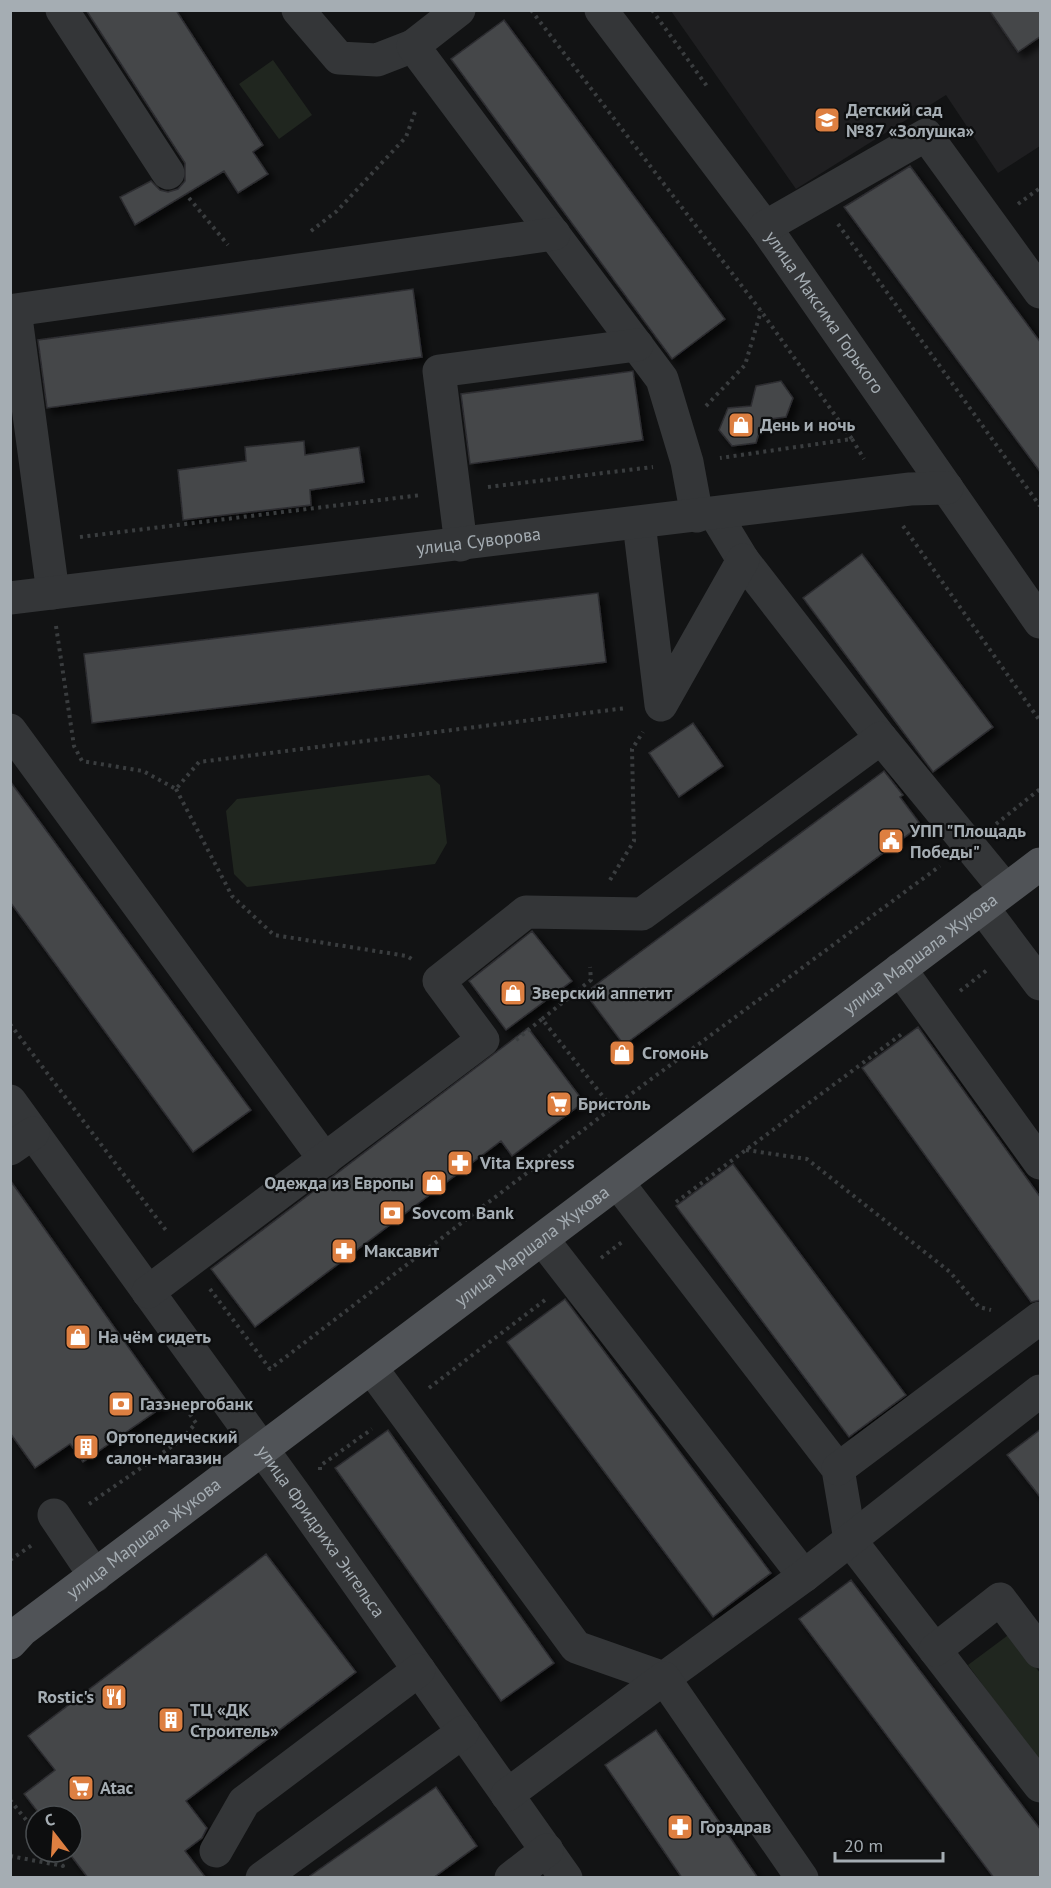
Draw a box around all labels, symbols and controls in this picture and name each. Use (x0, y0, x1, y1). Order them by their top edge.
place label: Детский сад №87 «Золушка» (846, 98, 975, 142)
school or university icon: Детский сад №87 «Золушка» (812, 105, 842, 135)
street label: улица Максима Горького (760, 226, 890, 398)
shop icon: День и ночь (726, 410, 756, 440)
place label: День и ночь (760, 413, 856, 436)
street label: улица Суворова (415, 522, 542, 560)
place label: УПП "Площадь Победы" (909, 819, 1026, 863)
public building icon: УПП "Площадь Победы" (876, 826, 906, 856)
street label: улица Маршала Жукова (838, 888, 1002, 1019)
shop icon: Зверский аппетит (498, 978, 528, 1008)
place label: Зверский аппетит (532, 981, 673, 1004)
shop icon: Сгомонь (607, 1038, 637, 1068)
place label: Сгомонь (642, 1041, 709, 1064)
supermarket icon: Бристоль (544, 1089, 574, 1119)
place label: Бристоль (578, 1092, 651, 1115)
pharmacy icon: Vita Express (445, 1148, 475, 1178)
place label: Vita Express (479, 1151, 575, 1174)
shop icon: Одежда из Европы (419, 1168, 449, 1198)
place label: Одежда из Европы (264, 1171, 414, 1194)
street label: улица Маршала Жукова (450, 1180, 614, 1311)
bank icon: Sovcom Bank (377, 1198, 407, 1228)
place label: Sovcom Bank (412, 1201, 514, 1224)
pharmacy icon: Максавит (329, 1236, 359, 1266)
place label: Максавит (364, 1239, 440, 1262)
shop icon: На чём сидеть (63, 1322, 93, 1352)
place label: На чём сидеть (98, 1325, 211, 1348)
bank icon: Газэнергобанк (106, 1389, 136, 1419)
place label: Газэнергобанк (140, 1392, 253, 1415)
place label: Ортопедический салон-магазин (106, 1425, 238, 1469)
building icon: Ортопедический салон-магазин (71, 1432, 101, 1462)
street label: улица Фридриха Энгельса (252, 1441, 390, 1622)
street label: улица Маршала Жукова (62, 1472, 225, 1604)
restaurant icon: Rostic's (99, 1682, 129, 1712)
place label: Rostic's (37, 1685, 94, 1708)
place label: ТЦ «ДК Строитель» (190, 1698, 279, 1742)
building icon: ТЦ «ДК Строитель» (156, 1705, 186, 1735)
supermarket icon: Atac (66, 1773, 96, 1803)
place label: Atac (100, 1776, 134, 1799)
north arrow (24, 1804, 84, 1864)
text: С (42, 1809, 57, 1831)
pharmacy icon: Горздрав (665, 1812, 695, 1842)
place label: Горздрав (700, 1815, 771, 1838)
scale bar (835, 1825, 943, 1863)
text: 20 m (844, 1834, 883, 1857)

